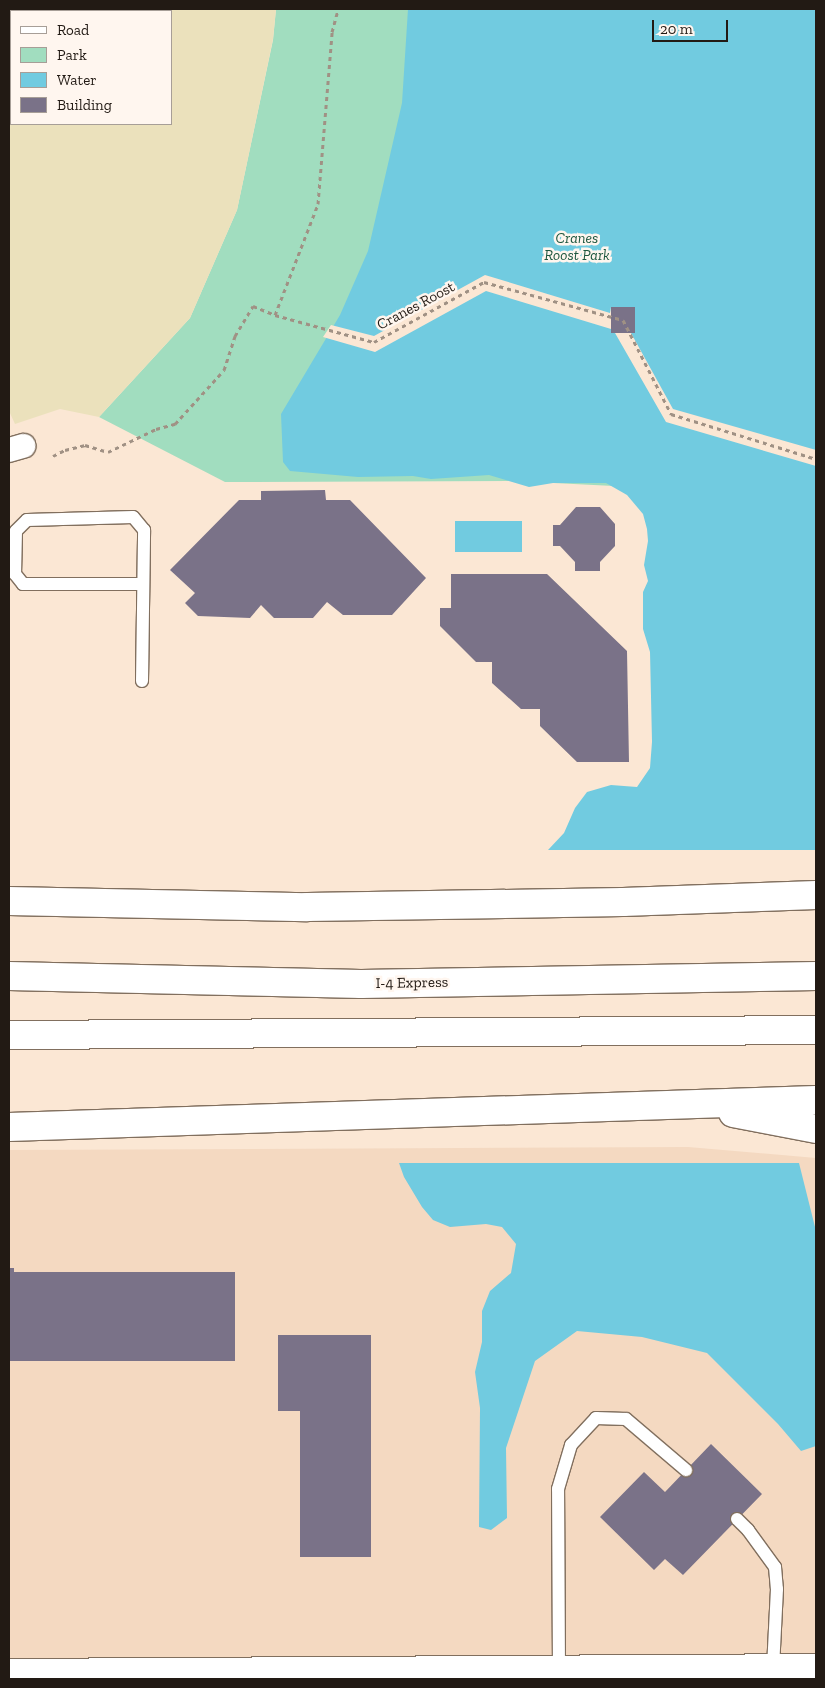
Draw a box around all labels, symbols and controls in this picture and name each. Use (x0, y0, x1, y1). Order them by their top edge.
legend (10, 10, 172, 125)
scale bar (655, 10, 731, 42)
text: 20 m (660, 20, 693, 38)
text: Road (57, 21, 89, 39)
text: Park (57, 46, 87, 64)
text: Water (57, 71, 97, 89)
text: Building (57, 96, 112, 114)
park label: Cranes Roost Park (544, 229, 610, 264)
street label: Cranes Roost (374, 278, 458, 334)
street label: I-4 Express (376, 973, 448, 993)

